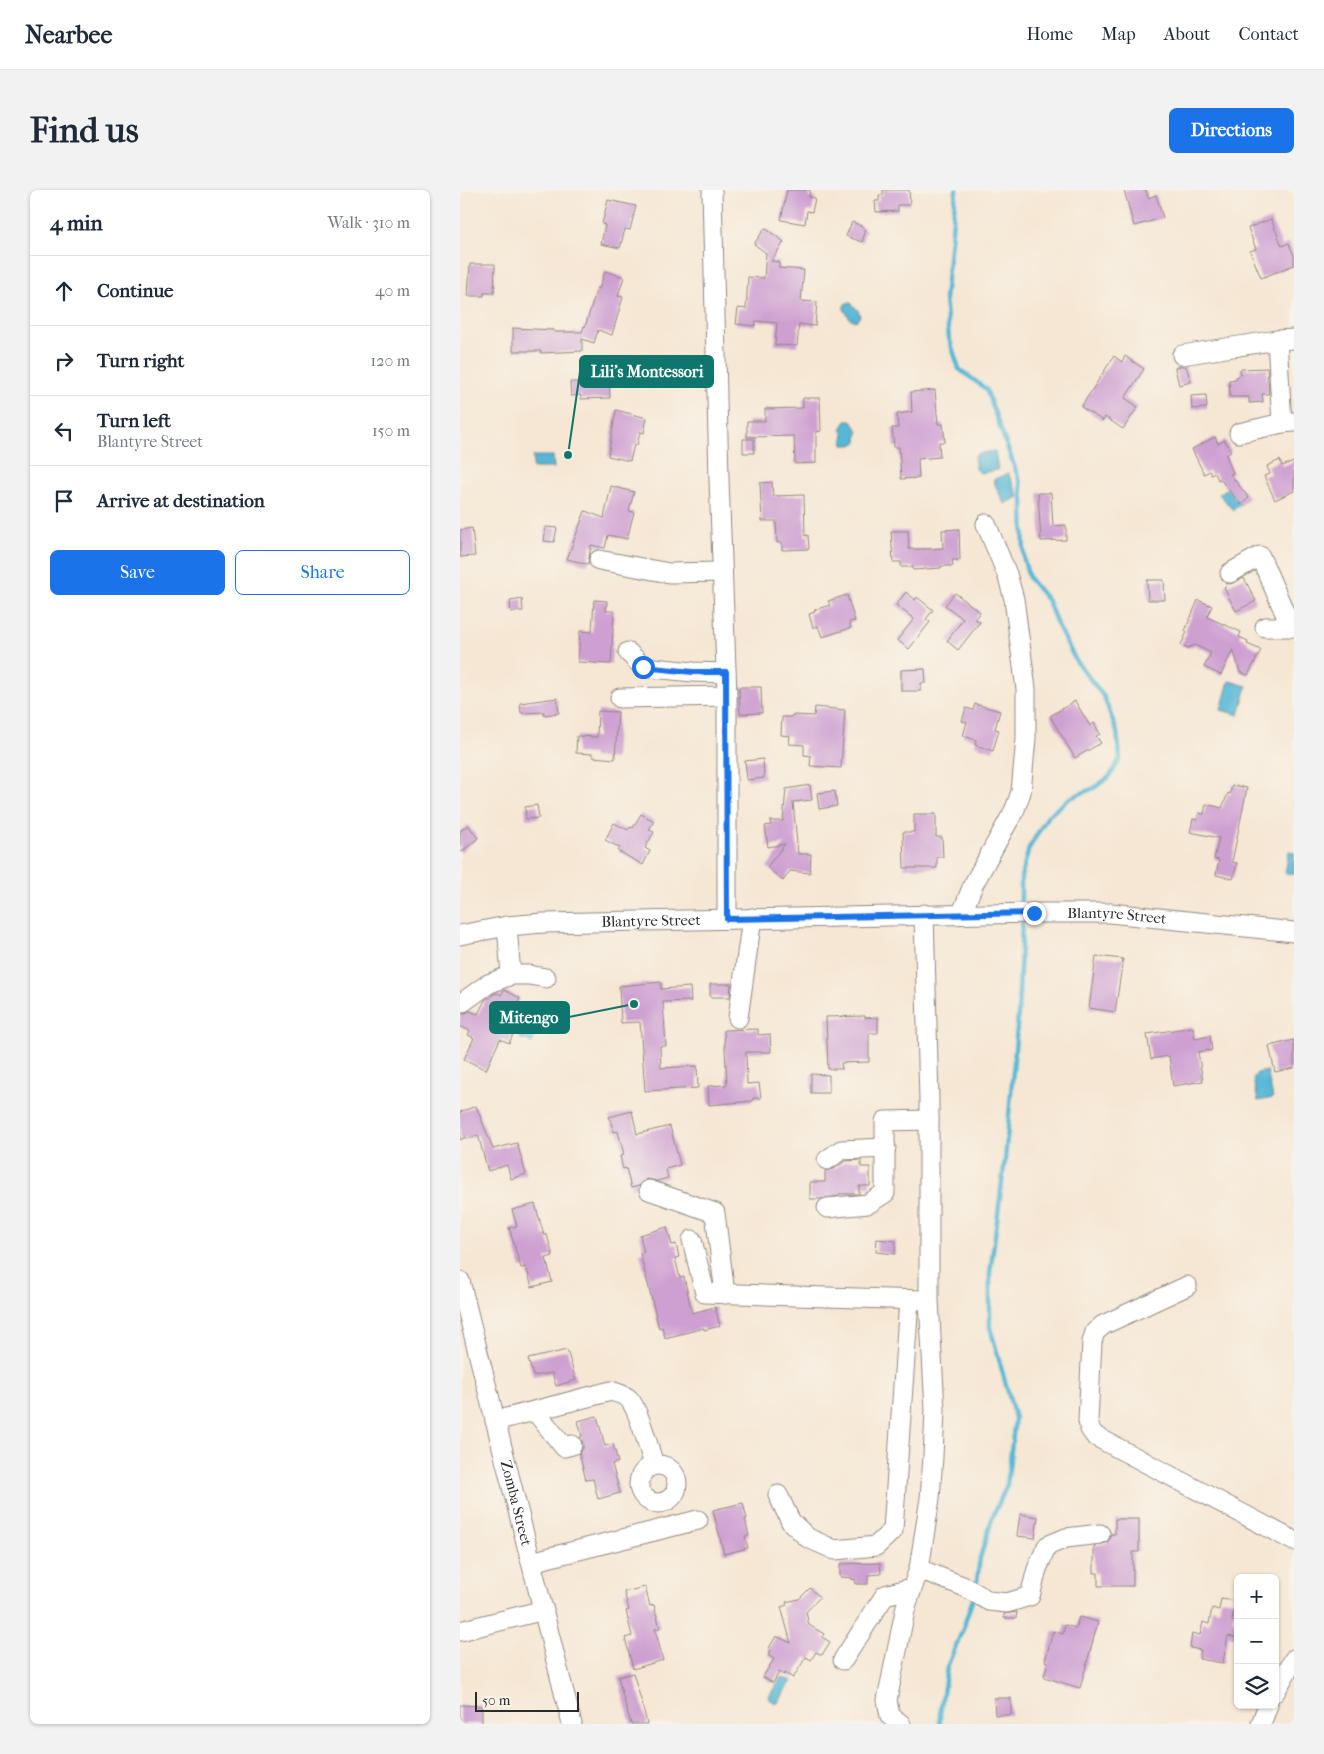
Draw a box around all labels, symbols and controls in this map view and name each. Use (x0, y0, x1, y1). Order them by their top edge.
text: Nearbee (25, 21, 112, 49)
text: Home (1026, 24, 1073, 45)
text: Map (1101, 24, 1136, 45)
text: About (1164, 24, 1210, 45)
text: Contact (1238, 24, 1299, 45)
button: Directions (1169, 108, 1294, 153)
text: Find us (30, 110, 139, 151)
text: 4 min (50, 211, 103, 235)
text: Walk · 310 m (327, 213, 410, 232)
icon: ahead (50, 277, 78, 305)
text: Continue (97, 280, 173, 302)
text: 40 m (375, 281, 410, 300)
icon: right (50, 347, 78, 375)
text: Turn right (97, 350, 184, 372)
text: 120 m (371, 351, 410, 370)
callout: Lili's Montessori (580, 356, 713, 387)
text: Lili's Montessori (591, 362, 704, 381)
text: Turn left (97, 410, 171, 432)
icon: left (50, 417, 78, 445)
text: 150 m (372, 421, 410, 440)
text: Blantyre Street (97, 432, 203, 451)
icon: arrive (50, 487, 78, 515)
text: Arrive at destination (97, 490, 265, 512)
button: Save (50, 550, 225, 595)
button: Share (235, 550, 410, 595)
route start (632, 656, 655, 679)
route end (1023, 902, 1046, 925)
street label: Blantyre Street (1067, 904, 1168, 928)
street label: Blantyre Street (601, 911, 702, 931)
callout: Mitengo (490, 1002, 569, 1033)
text: Mitengo (499, 1008, 558, 1028)
street label: Zomba Street (497, 1458, 536, 1548)
map controls (1234, 1574, 1279, 1709)
button: + (1234, 1574, 1279, 1619)
button: − (1234, 1619, 1279, 1664)
button: layers (1234, 1664, 1279, 1709)
scale bar (475, 1689, 579, 1712)
text: 50 m (482, 1692, 510, 1709)

